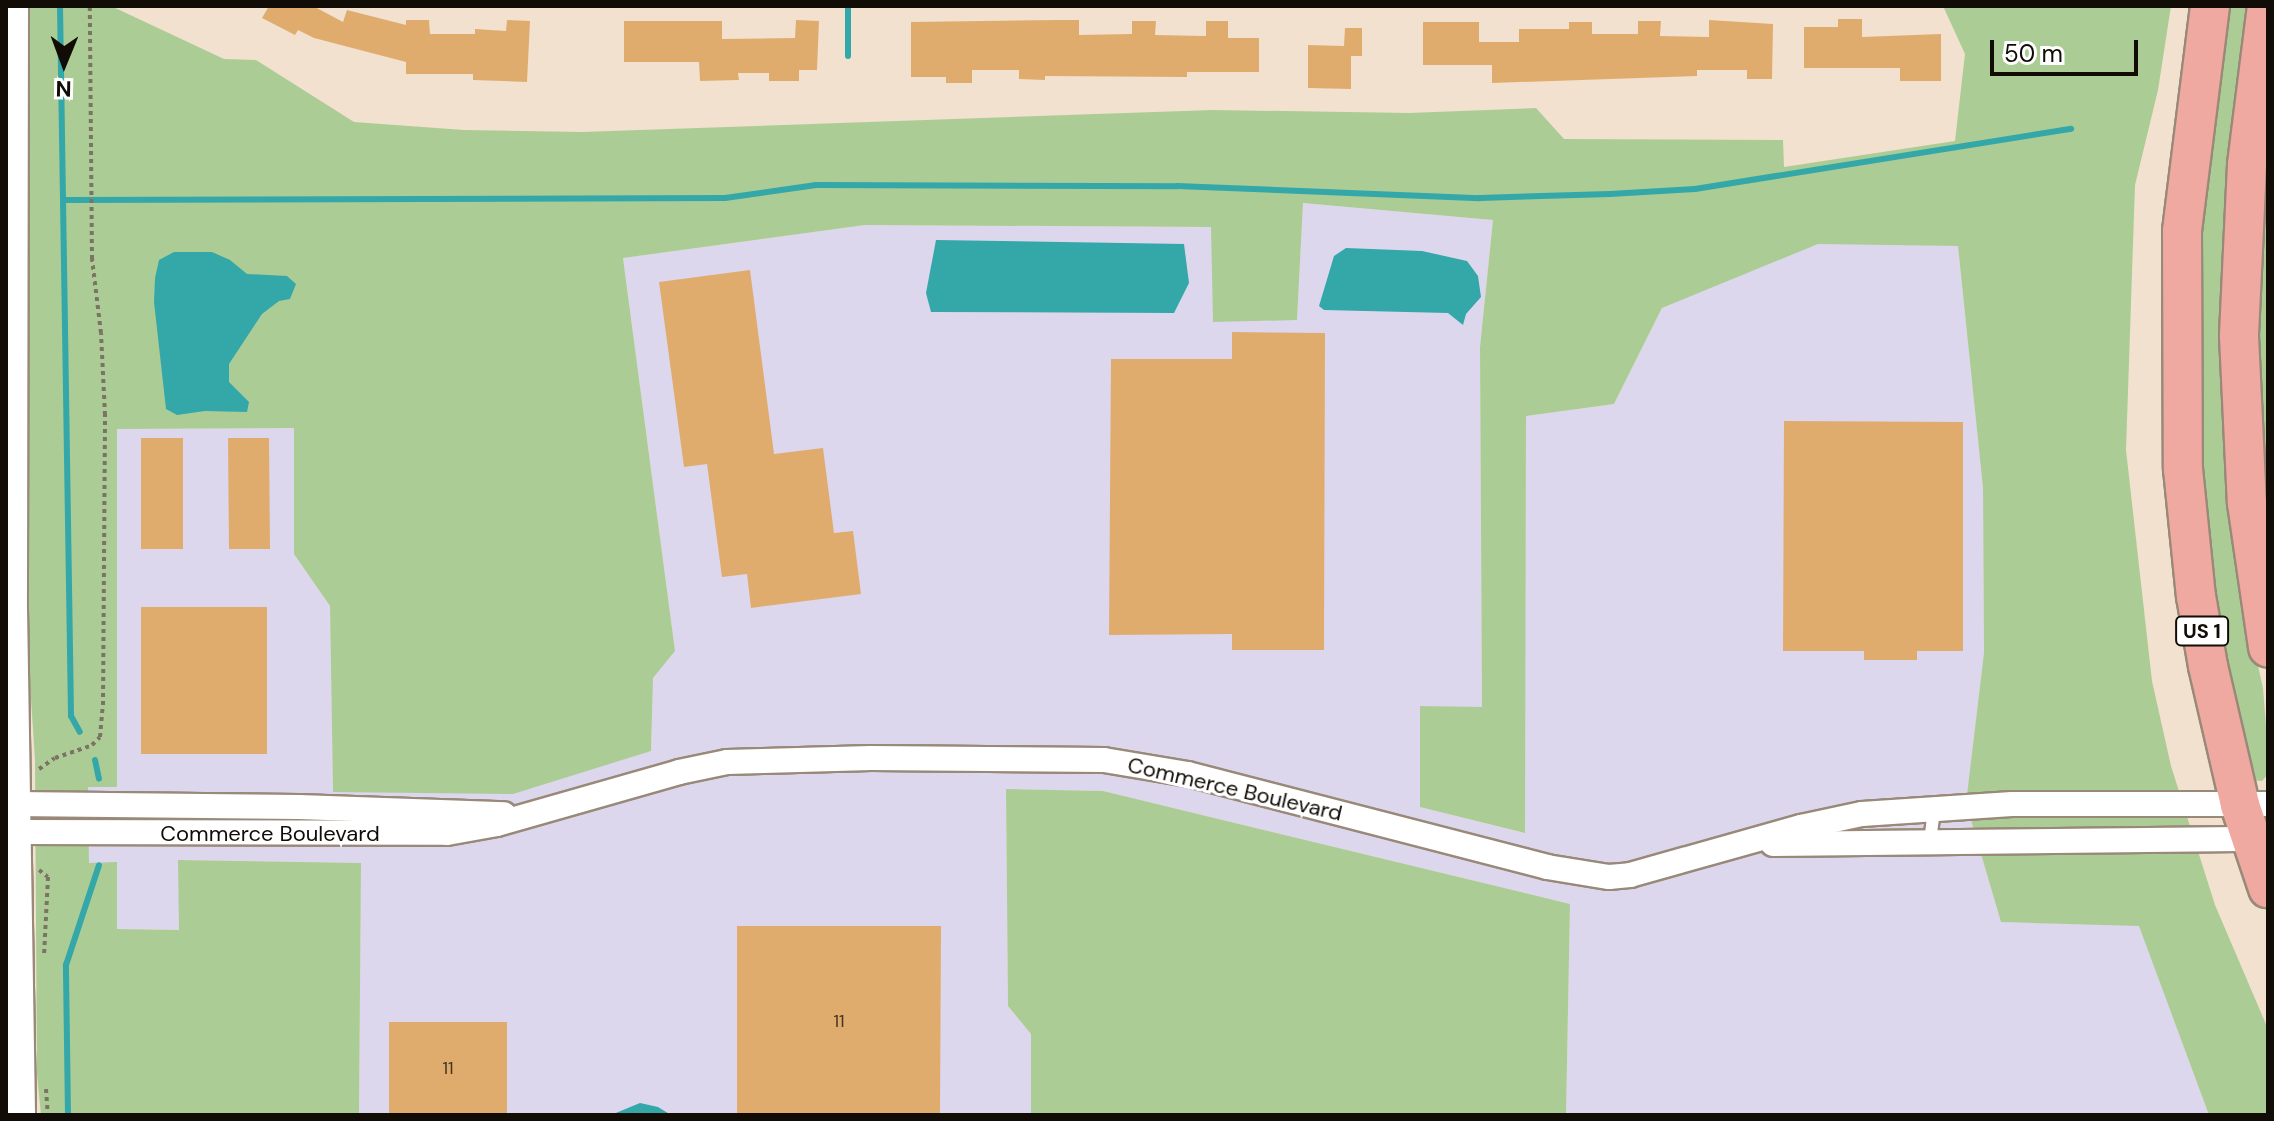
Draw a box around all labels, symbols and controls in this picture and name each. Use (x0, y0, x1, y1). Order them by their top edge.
north arrow (24, 24, 104, 104)
scale bar (1994, 24, 2142, 74)
text: 50 m (2004, 38, 2063, 69)
text: N (55, 74, 72, 103)
road number: US 1 (2174, 615, 2230, 647)
street label: Commerce Boulevard (1125, 751, 1345, 827)
street label: Commerce Boulevard (160, 821, 380, 847)
house number: 11 (833, 1010, 845, 1032)
house number: 11 (442, 1057, 454, 1079)

